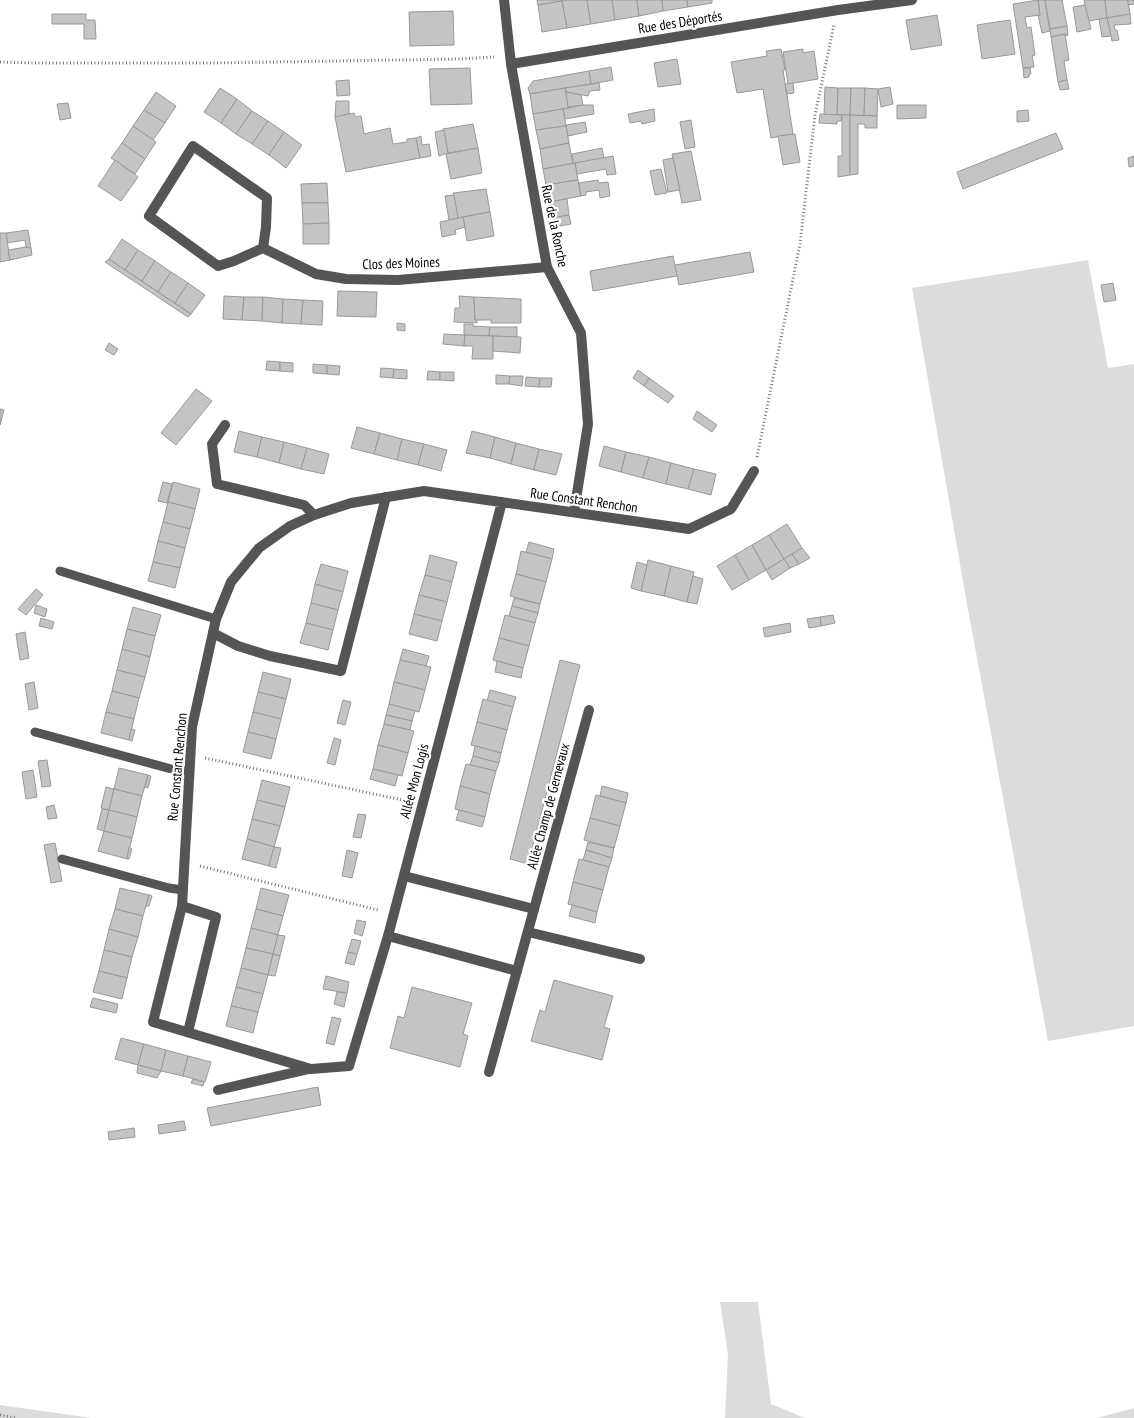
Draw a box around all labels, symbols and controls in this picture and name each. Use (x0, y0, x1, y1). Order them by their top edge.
street label: Rue des Déportés (637, 6, 724, 38)
street label: Rue de la Ronche (538, 183, 573, 269)
street label: Clos des Moines (362, 253, 440, 273)
street label: Rue Constant Renchon (529, 484, 639, 516)
street label: Rue Constant Renchon (163, 712, 191, 822)
street label: Allée Mon Logis (395, 741, 433, 820)
street label: Allée Champ de Gernevaux (523, 741, 574, 871)

